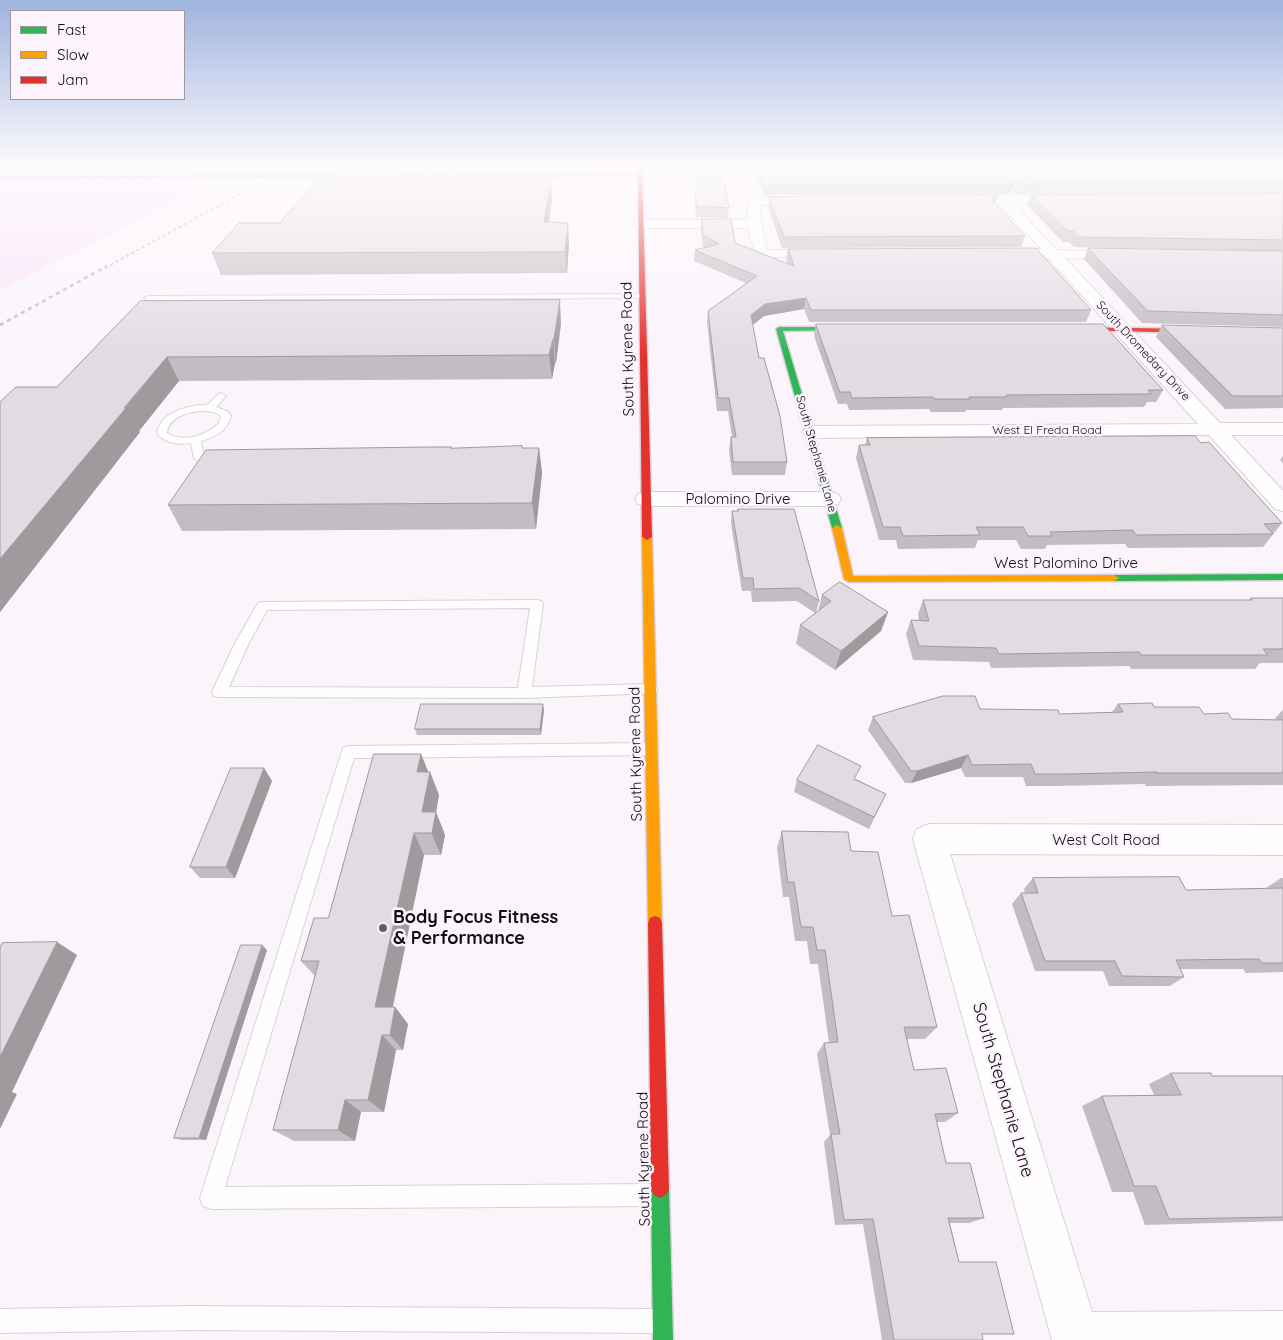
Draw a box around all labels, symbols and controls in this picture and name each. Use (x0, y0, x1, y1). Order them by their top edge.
legend (10, 10, 185, 100)
text: Fast (57, 20, 86, 39)
text: Slow (57, 45, 89, 64)
text: Jam (57, 70, 88, 89)
street label: South Kyrene Road (618, 282, 638, 416)
street label: South Dromedary Drive (1093, 298, 1193, 404)
street label: South Stephanie Lane (792, 394, 840, 514)
street label: West El Freda Road (992, 423, 1102, 437)
street label: Palomino Drive (685, 490, 791, 508)
street label: West Palomino Drive (994, 554, 1138, 572)
street label: South Kyrene Road (626, 687, 646, 821)
street label: West Colt Road (1052, 831, 1160, 849)
place label: Body Focus Fitness & Performance (393, 907, 558, 950)
marker: Body Focus Fitness & Performance (377, 922, 389, 934)
street label: South Stephanie Lane (968, 1000, 1038, 1180)
street label: South Kyrene Road (634, 1092, 654, 1226)

